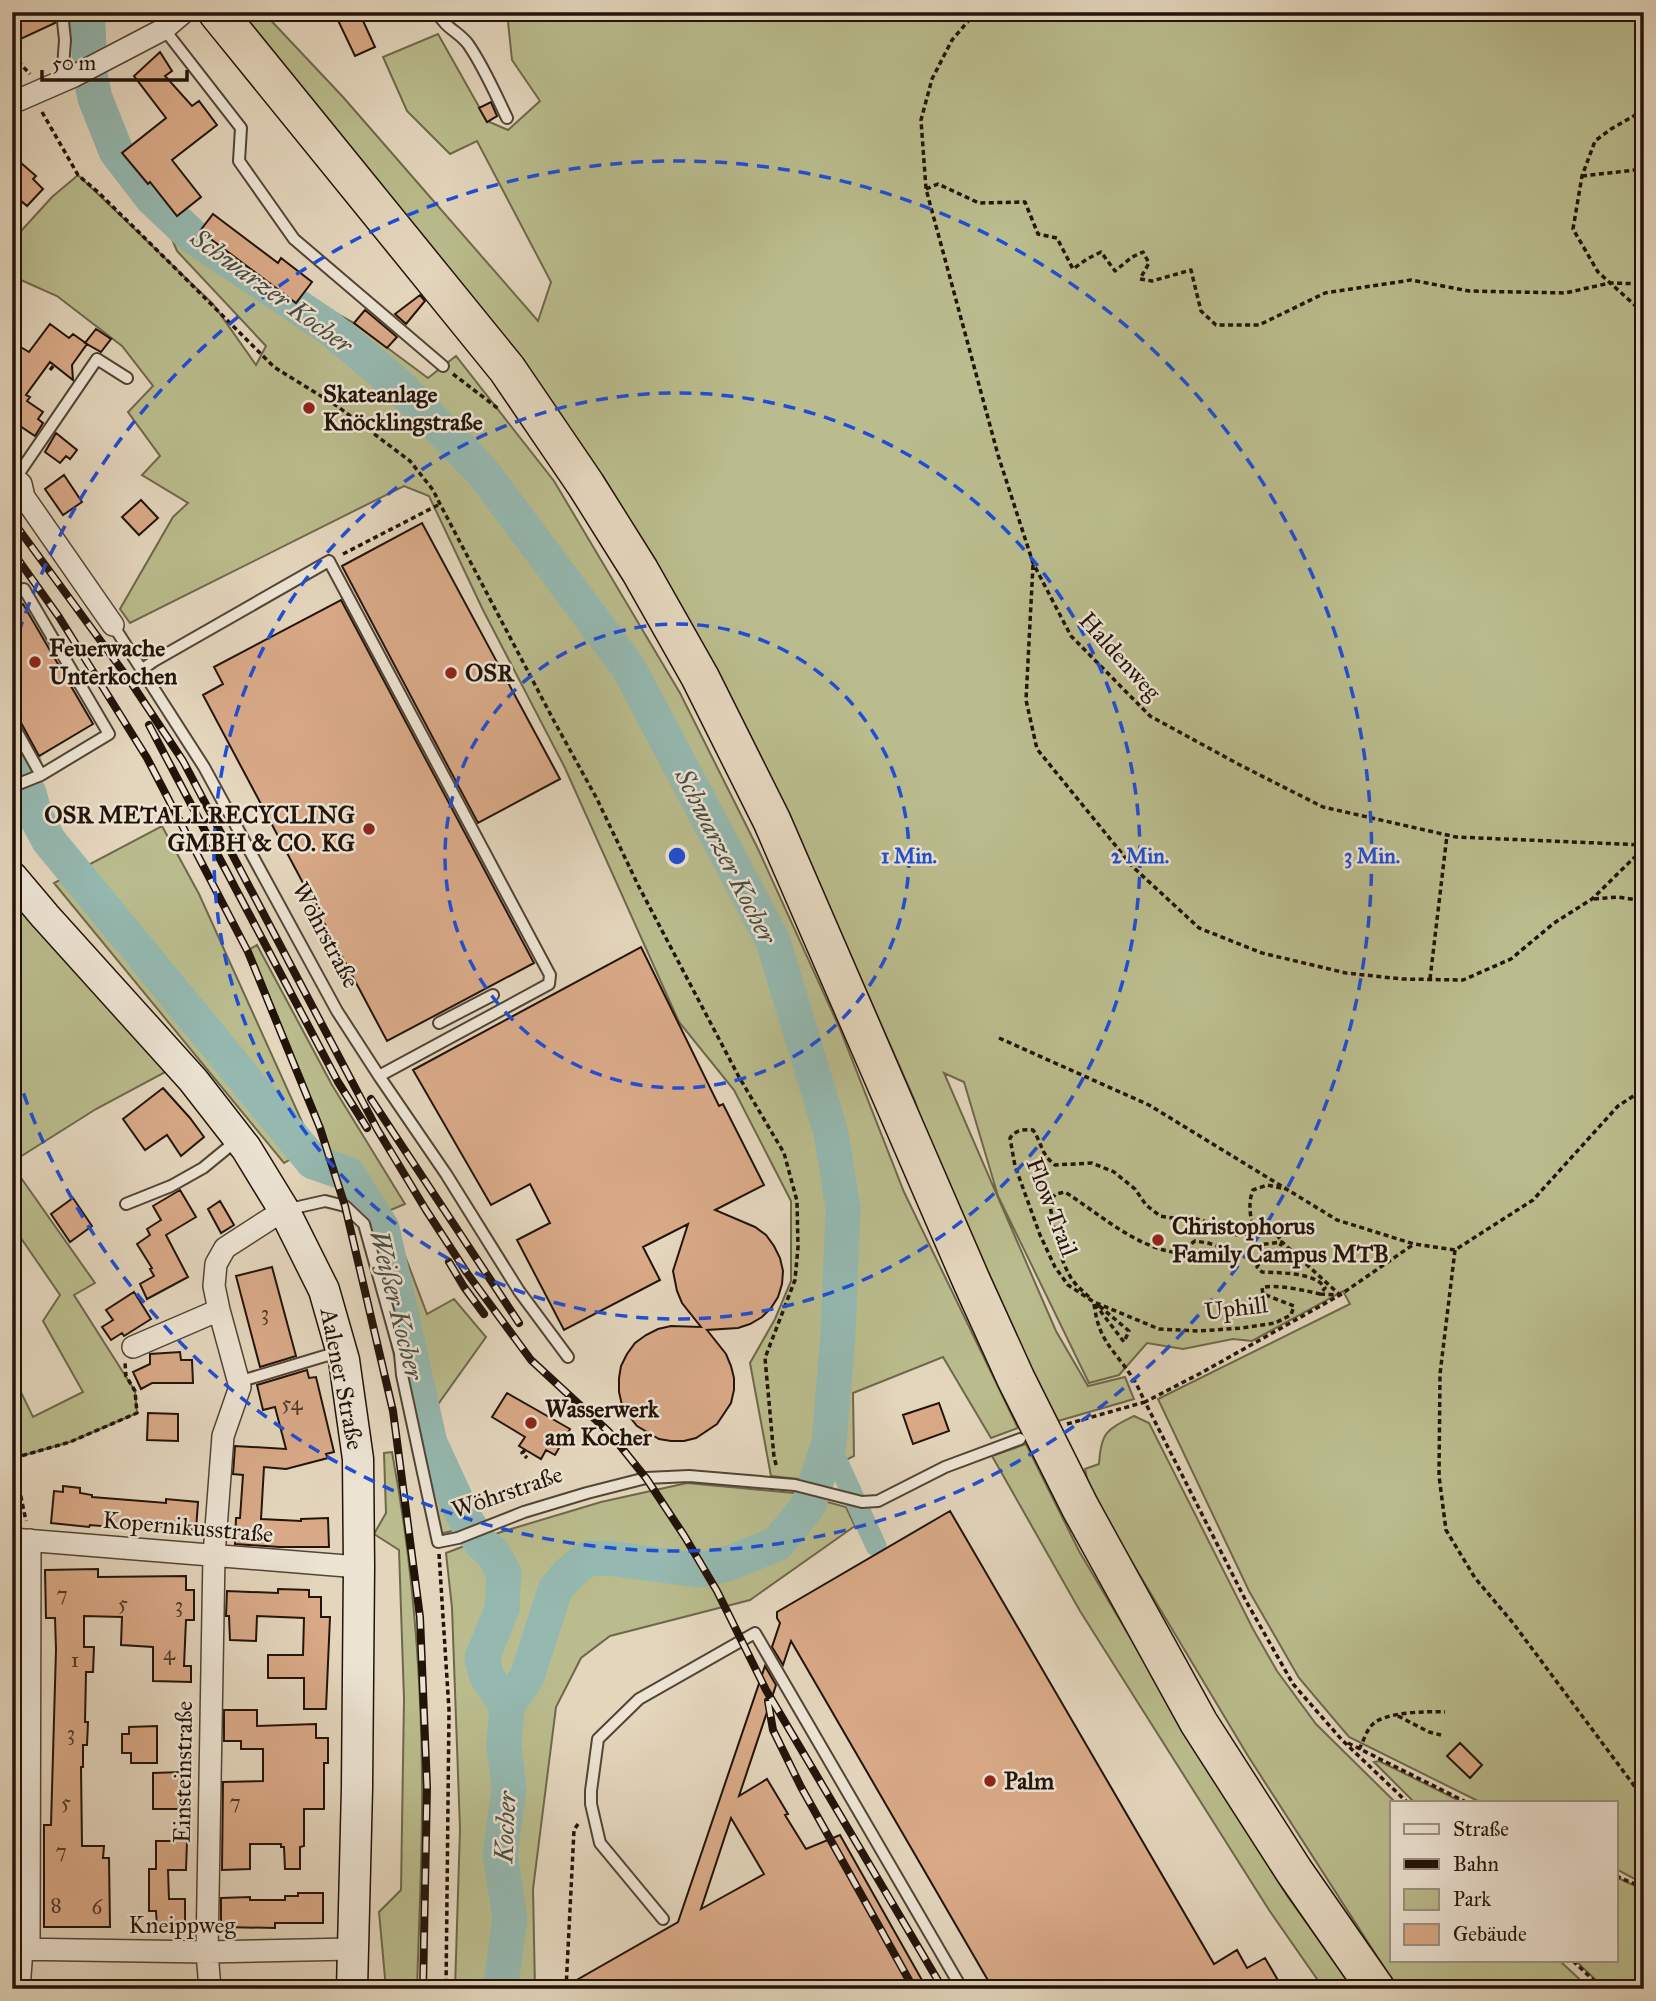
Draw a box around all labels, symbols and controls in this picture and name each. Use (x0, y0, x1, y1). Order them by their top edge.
scale bar (42, 38, 187, 82)
text: 50 m (52, 50, 97, 76)
water label: Schwarzer Kocher (184, 221, 360, 361)
place label: Skateanlage Knöcklingstraße (323, 379, 483, 437)
marker: Skateanlage Knöcklingstraße (301, 400, 317, 416)
street label: Haldenweg (1072, 606, 1168, 707)
place label: Feuerwache Unterkochen (49, 633, 177, 691)
marker: Feuerwache Unterkochen (27, 654, 43, 670)
place label: OSR (465, 658, 515, 688)
marker: OSR (443, 665, 459, 681)
water label: Schwarzer Kocher (668, 762, 784, 950)
place label: OSR METALLRECYCLING GMBH & CO. KG (44, 800, 355, 858)
marker: OSR METALLRECYCLING GMBH & CO. KG (361, 821, 377, 837)
text: 1 Min. (881, 843, 937, 869)
text: 2 Min. (1111, 843, 1169, 869)
text: 3 Min. (1344, 843, 1400, 869)
centre of rings (665, 844, 689, 868)
street label: Wöhrstraße (286, 877, 366, 993)
street label: Flow Trail (1019, 1153, 1085, 1261)
place label: Christophorus Family Campus MTB (1172, 1211, 1389, 1269)
water label: Weißer Kocher (363, 1227, 431, 1384)
marker: Christophorus Family Campus MTB (1150, 1232, 1166, 1248)
street label: Uphill (1203, 1289, 1270, 1327)
house number: 3 (261, 1300, 269, 1326)
street label: Aalener Straße (313, 1305, 370, 1452)
house number: 54 (282, 1390, 304, 1416)
place label: Wasserwerk am Kocher (545, 1394, 660, 1452)
marker: Wasserwerk am Kocher (523, 1415, 539, 1431)
street label: Wöhrstraße (447, 1459, 567, 1525)
street label: Kopernikusstraße (101, 1505, 275, 1549)
house number: 7 (56, 1581, 68, 1607)
house number: 5 (118, 1590, 128, 1616)
house number: 3 (175, 1592, 183, 1618)
house number: 4 (163, 1640, 176, 1666)
house number: 1 (71, 1647, 79, 1673)
street label: Einsteinstraße (167, 1701, 199, 1843)
house number: 3 (67, 1720, 75, 1746)
place label: Palm (1004, 1766, 1055, 1796)
marker: Palm (982, 1773, 998, 1789)
house number: 5 (61, 1789, 71, 1815)
house number: 7 (229, 1789, 241, 1815)
water label: Kocher (487, 1790, 523, 1865)
legend (1390, 1801, 1618, 1962)
text: Straße (1453, 1816, 1509, 1842)
house number: 7 (55, 1838, 67, 1864)
text: Bahn (1453, 1851, 1499, 1877)
text: Park (1453, 1886, 1491, 1912)
house number: 8 (50, 1892, 62, 1918)
house number: 6 (92, 1894, 104, 1920)
street label: Kneippweg (128, 1910, 236, 1940)
text: Gebäude (1453, 1921, 1527, 1947)

